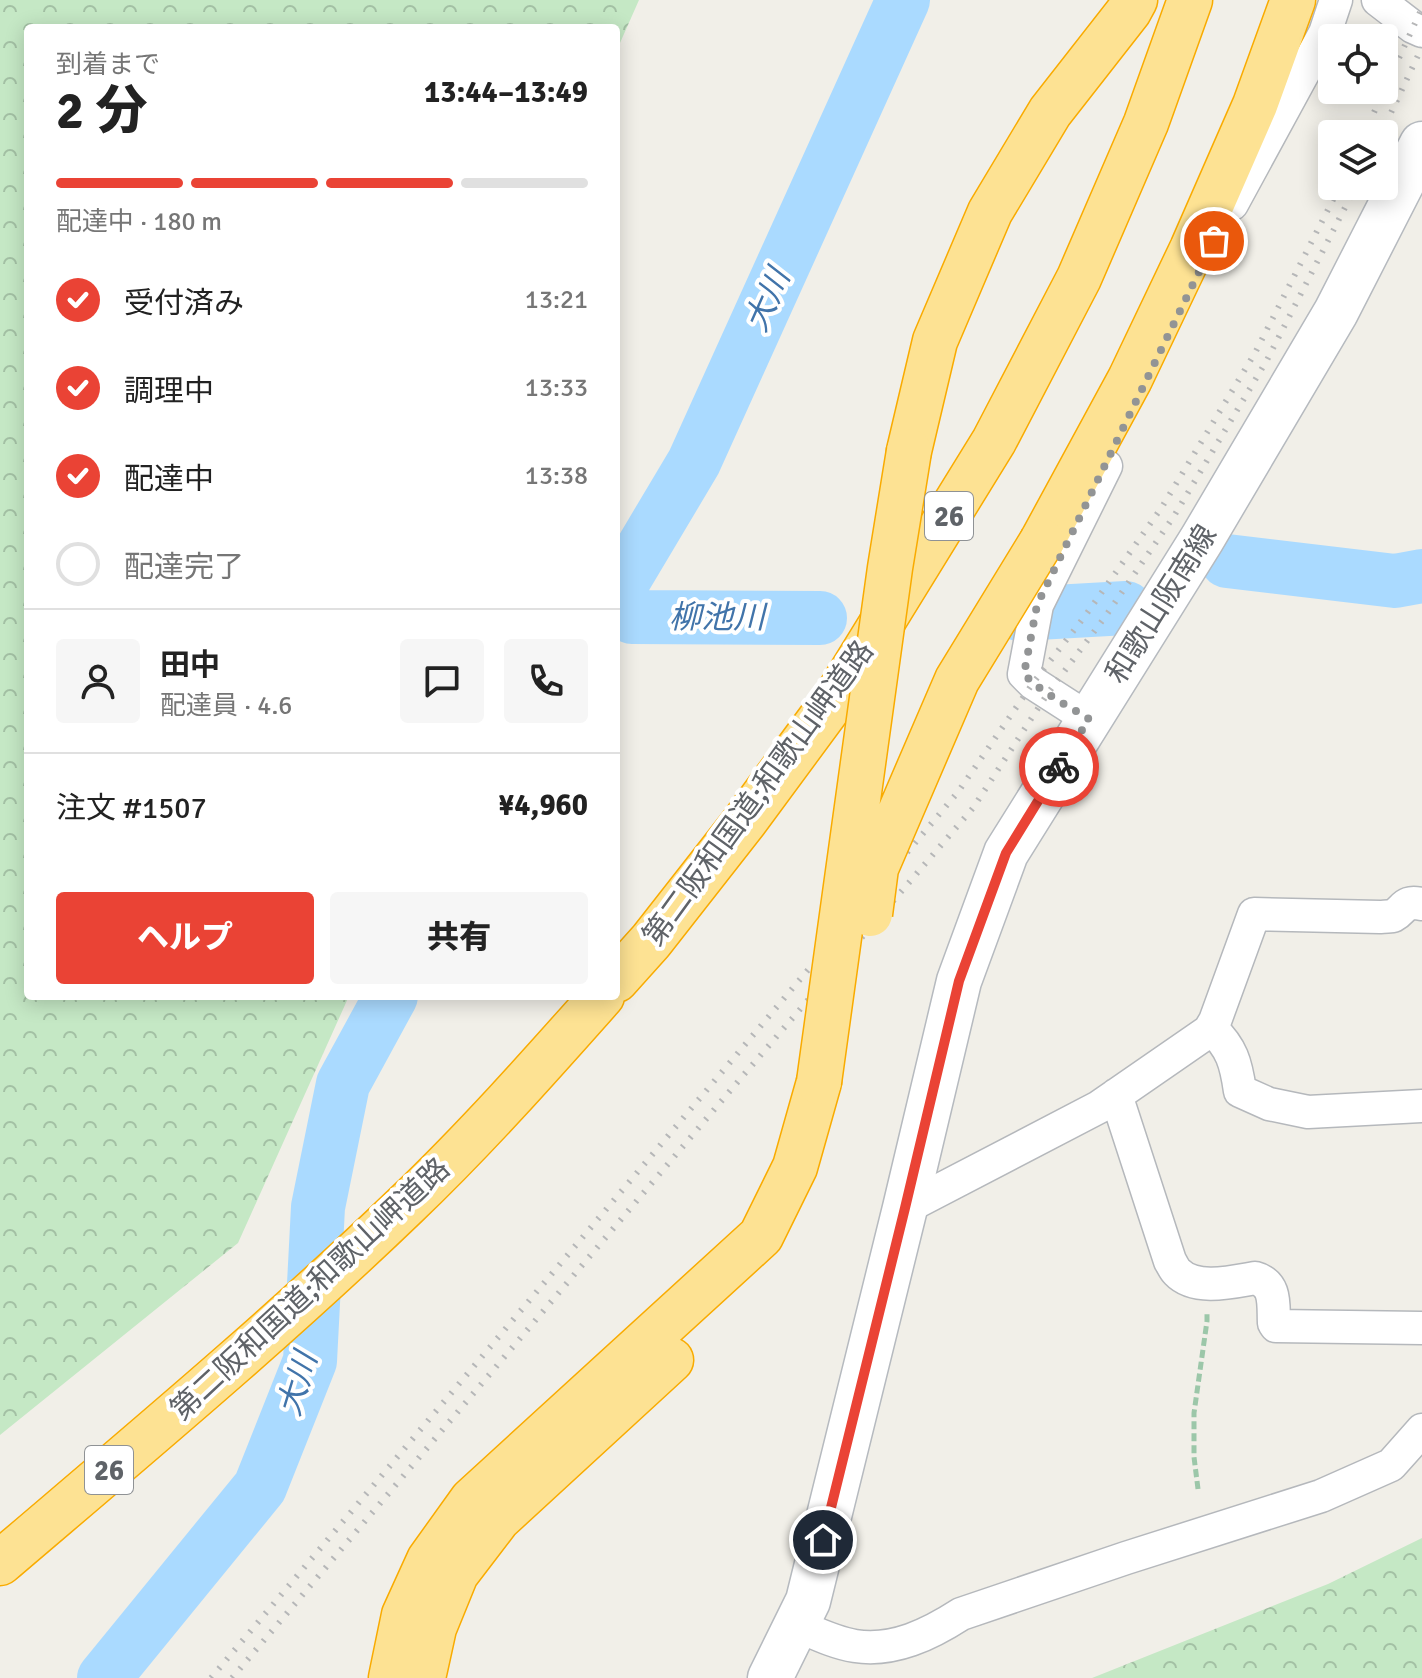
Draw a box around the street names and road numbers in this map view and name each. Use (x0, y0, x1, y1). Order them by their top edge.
road number: 26 (925, 492, 973, 540)
street label: 和歌山阪南線 (1098, 518, 1225, 690)
street label: 第二阪和国道;和歌山岬道路 (635, 633, 882, 953)
street label: 第二阪和国道;和歌山岬道路 (163, 1150, 458, 1428)
road number: 26 (85, 1446, 133, 1494)

